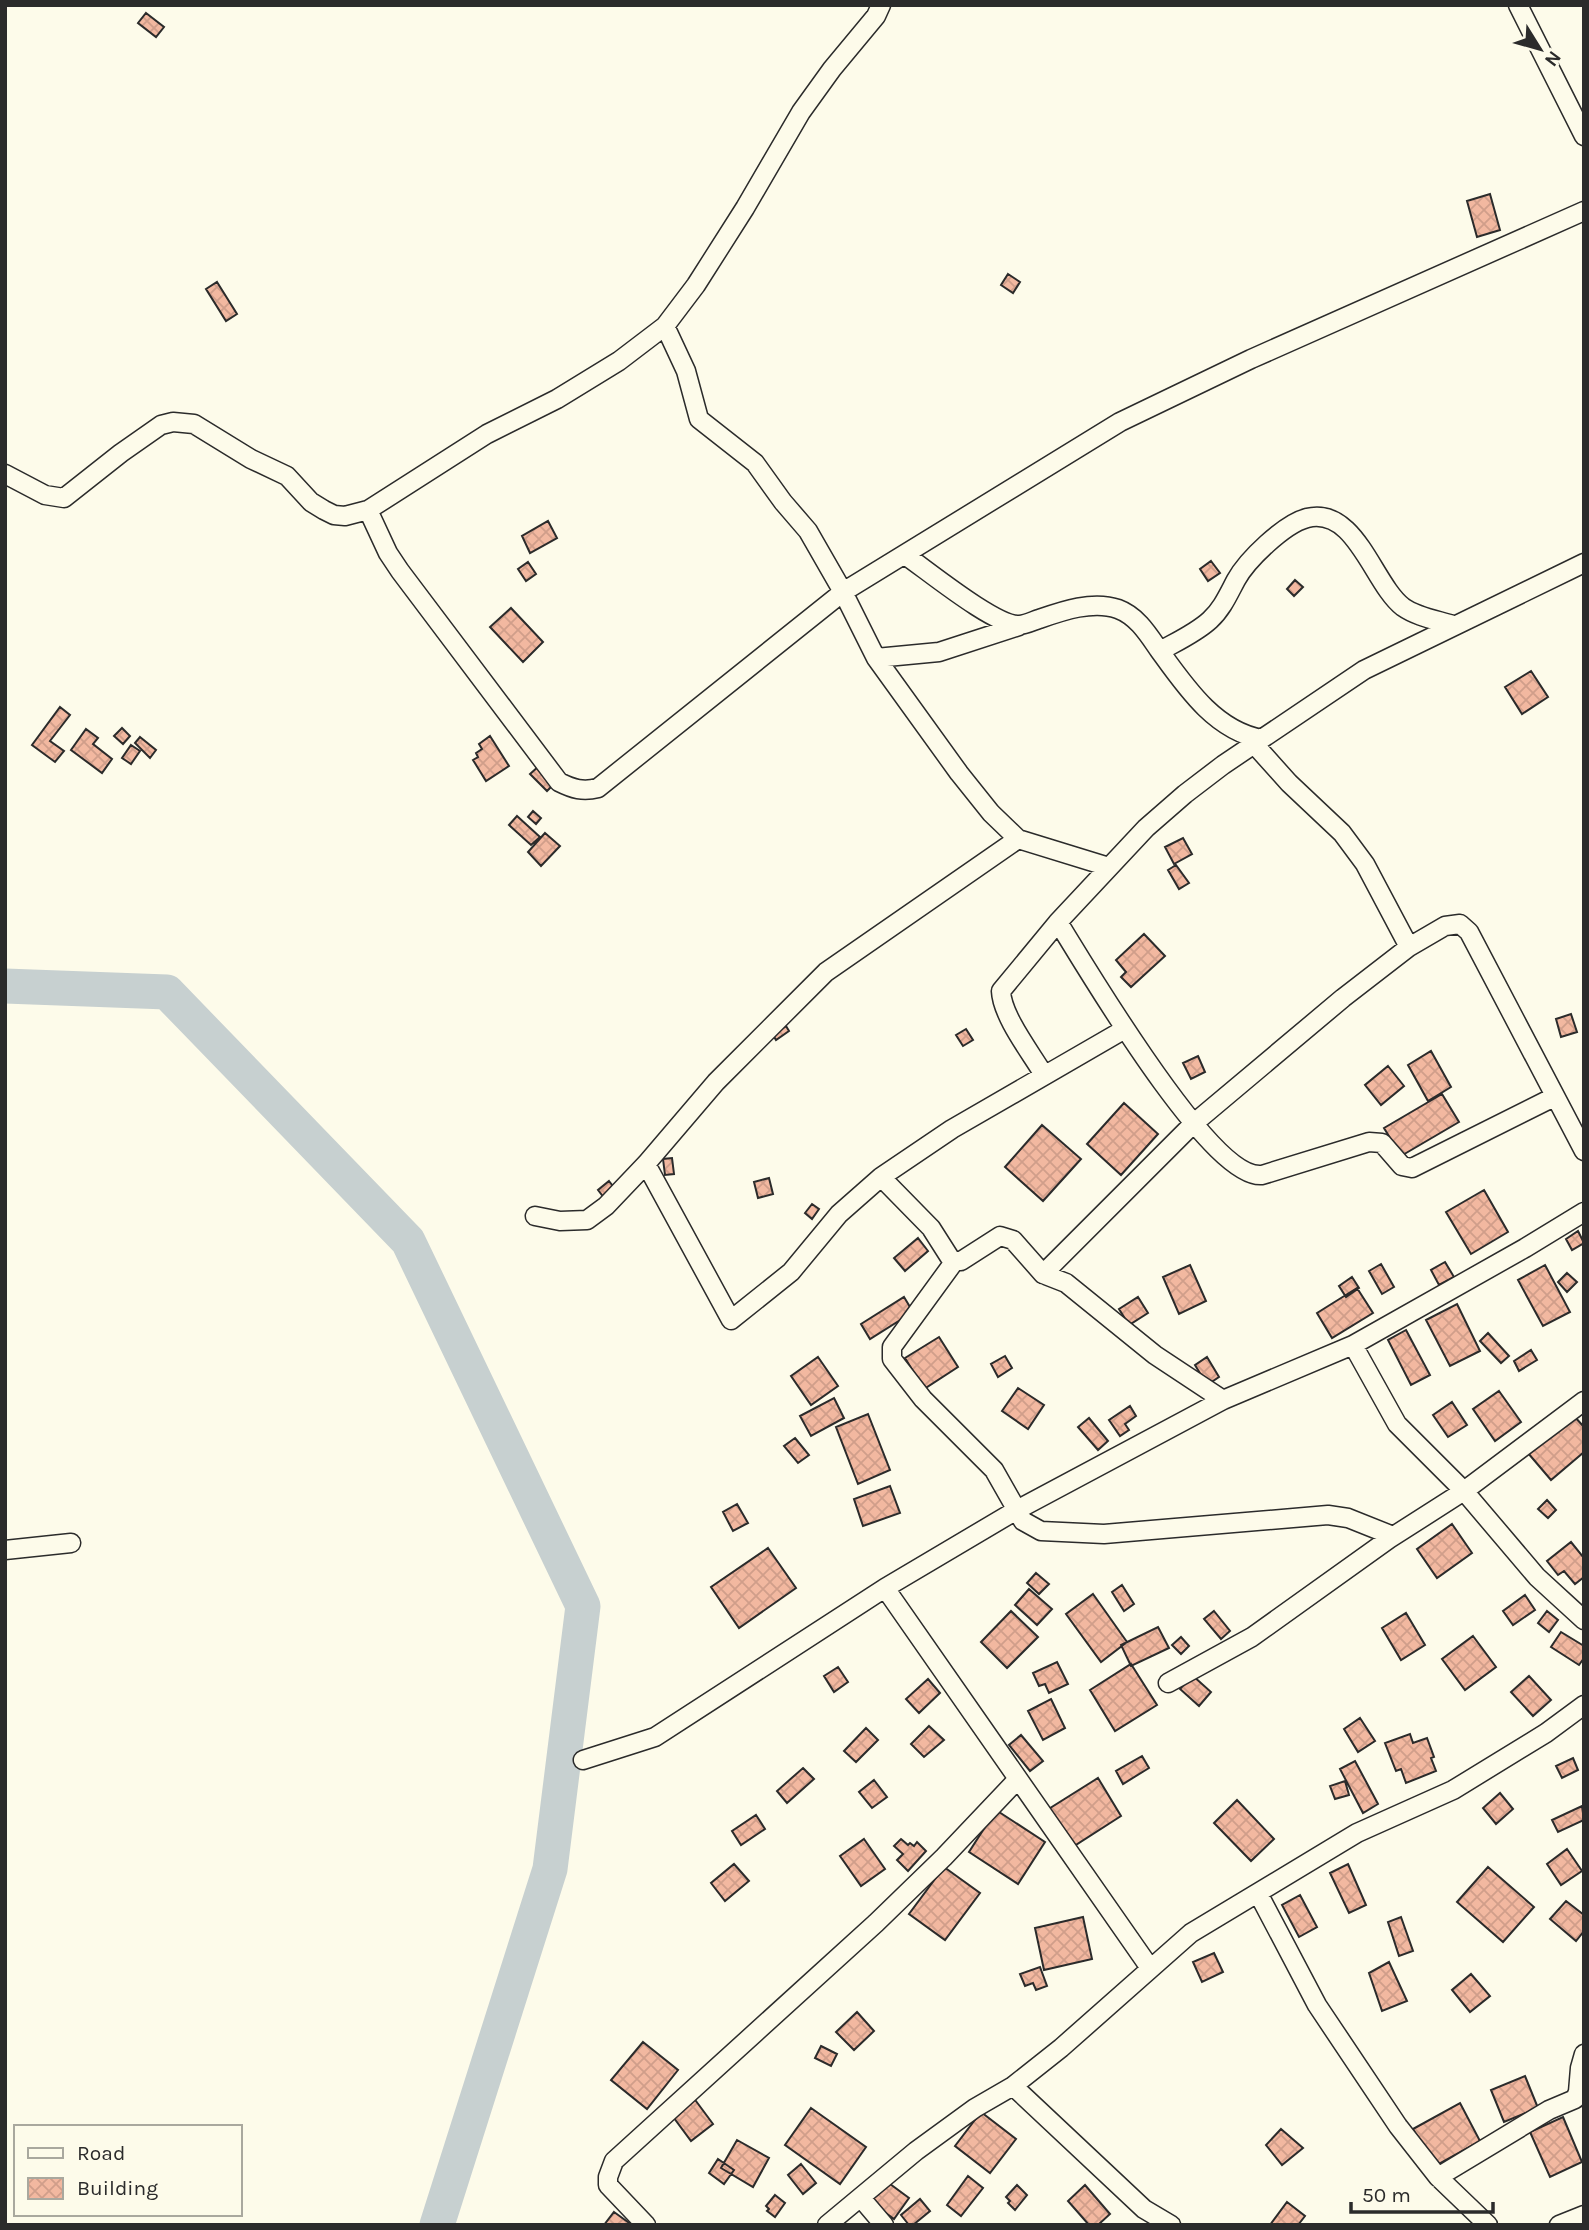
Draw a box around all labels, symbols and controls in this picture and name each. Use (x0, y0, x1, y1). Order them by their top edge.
north arrow (1505, 14, 1575, 84)
text: N (1540, 47, 1566, 71)
legend (14, 2125, 242, 2216)
text: Road (77, 2141, 125, 2165)
scale bar (1351, 2170, 1493, 2214)
text: Building (77, 2176, 158, 2200)
text: 50 m (1362, 2183, 1411, 2207)

